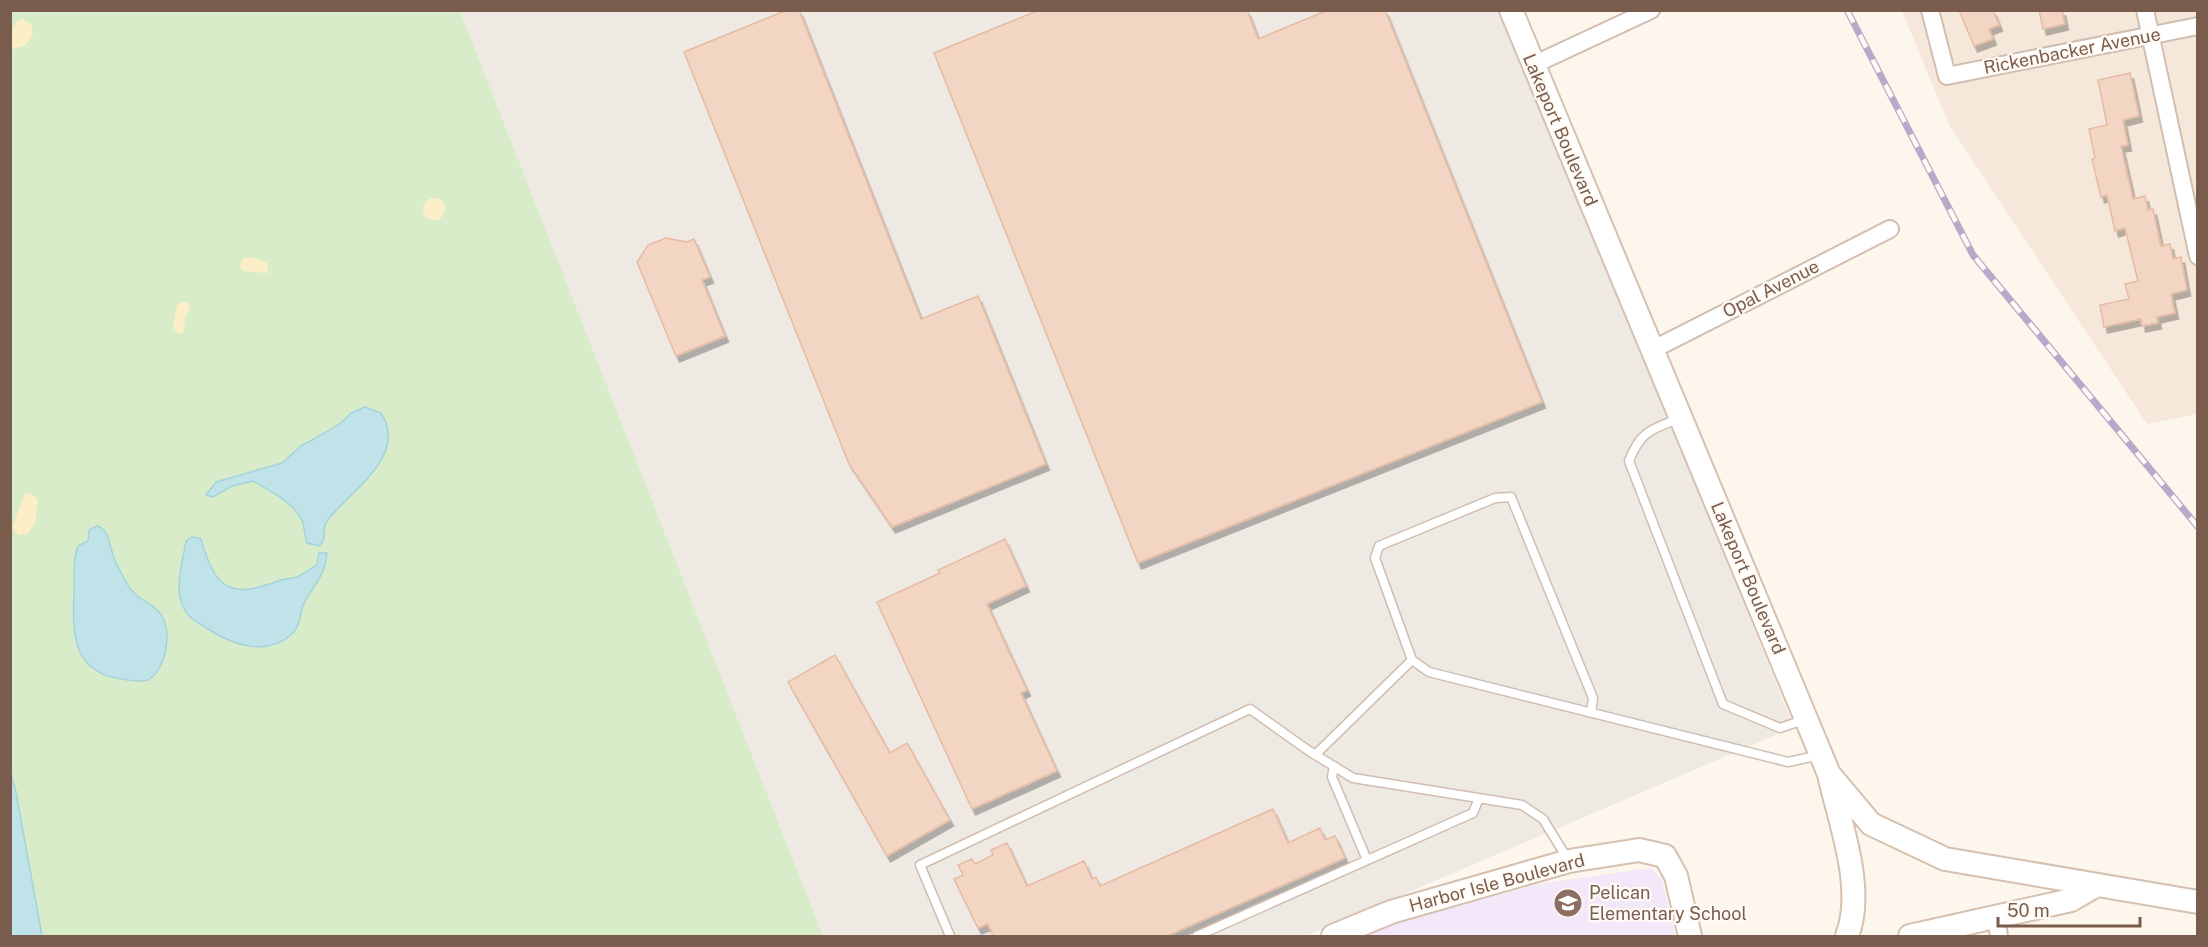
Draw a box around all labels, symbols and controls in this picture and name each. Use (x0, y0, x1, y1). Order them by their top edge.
street label: Rickenbacker Avenue (1982, 23, 2162, 78)
street label: Lakeport Boulevard (1519, 51, 1602, 209)
street label: Opal Avenue (1719, 255, 1822, 322)
street label: Lakeport Boulevard (1707, 499, 1790, 657)
street label: Harbor Isle Boulevard (1407, 849, 1587, 916)
place label: Pelican Elementary School (1589, 882, 1747, 924)
school or university icon: Pelican Elementary School (1552, 887, 1584, 919)
scale bar (1998, 890, 2140, 928)
text: 50 m (2007, 900, 2050, 921)

